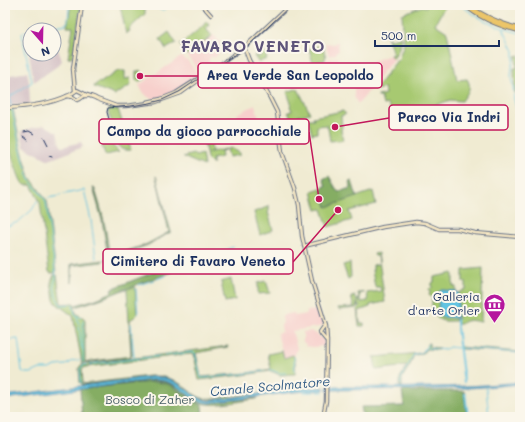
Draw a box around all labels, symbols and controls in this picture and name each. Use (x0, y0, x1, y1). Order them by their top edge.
north arrow (22, 22, 62, 62)
scale bar (375, 22, 499, 48)
text: 500 m (381, 27, 416, 43)
district label: FAVARO VENETO (180, 35, 326, 56)
text: N (39, 43, 52, 60)
callout: Area Verde San Leopoldo (198, 63, 382, 88)
text: Area Verde San Leopoldo (206, 66, 374, 83)
callout: Parco Via Indri (389, 105, 508, 130)
text: Parco Via Indri (397, 108, 501, 125)
callout: Campo da gioco parrocchiale (99, 119, 309, 144)
text: Campo da gioco parrocchiale (107, 122, 301, 139)
callout: Cimitero di Favaro Veneto (103, 249, 293, 274)
text: Cimitero di Favaro Veneto (111, 252, 286, 269)
place label: Galleria d'arte Orler (408, 288, 480, 318)
museum icon: Galleria d'arte Orler (482, 291, 508, 324)
water label: Canale Scolmatore (209, 372, 331, 399)
park label: Bosco di Zaher (105, 391, 195, 407)

